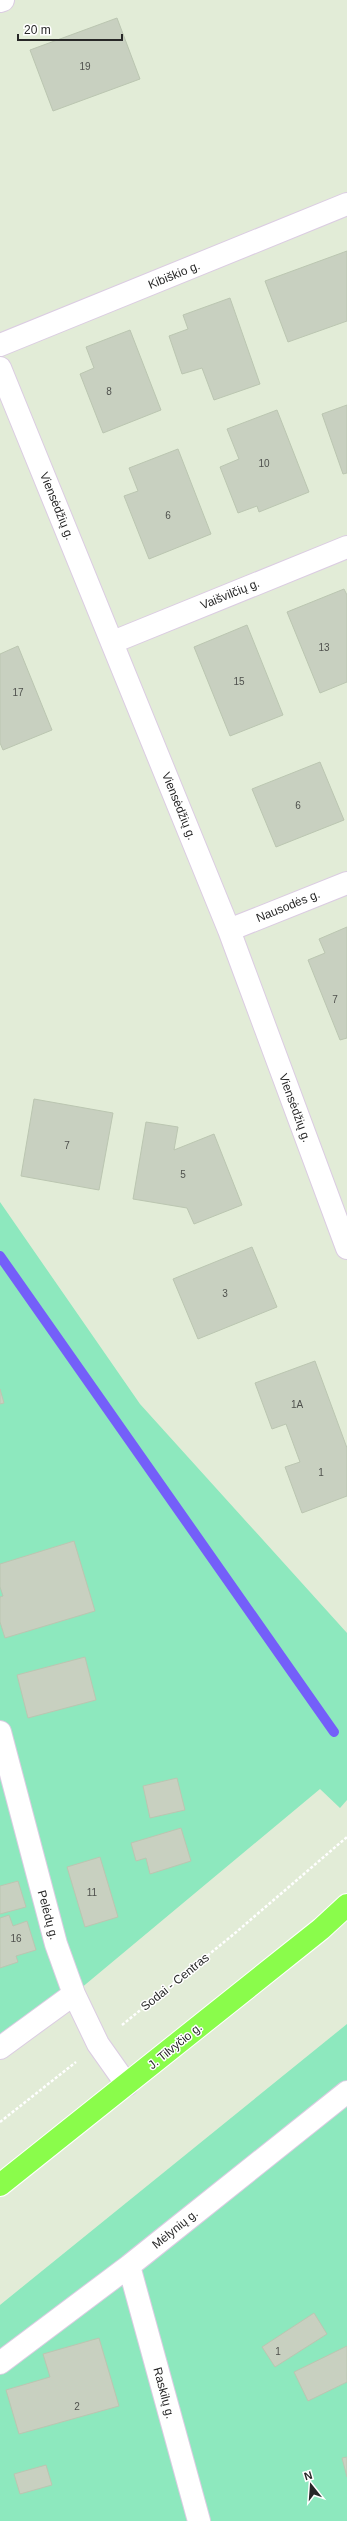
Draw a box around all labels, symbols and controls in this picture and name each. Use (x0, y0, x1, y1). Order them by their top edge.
scale bar (18, 16, 122, 42)
text: 20 m (24, 23, 51, 37)
house number: 19 (79, 61, 91, 72)
street label: Kibiškio g. (146, 258, 202, 292)
house number: 8 (106, 386, 112, 397)
house number: 10 (258, 458, 270, 469)
street label: Viensėdžių g. (37, 470, 77, 542)
house number: 6 (165, 510, 171, 521)
street label: Vaišvilčių g. (198, 576, 262, 612)
house number: 13 (318, 642, 330, 653)
house number: 15 (233, 676, 245, 687)
house number: 17 (12, 687, 24, 698)
street label: Viensėdžių g. (159, 770, 199, 842)
house number: 6 (295, 800, 301, 811)
street label: Nausodės g. (254, 887, 322, 925)
house number: 7 (332, 994, 338, 1005)
street label: Viensėdžių g. (276, 1072, 314, 1144)
house number: 7 (64, 1140, 70, 1151)
house number: 5 (180, 1169, 186, 1180)
house number: 3 (222, 1288, 228, 1299)
house number: 1A (291, 1399, 303, 1410)
house number: 1 (318, 1467, 324, 1478)
house number: 11 (87, 1887, 98, 1898)
street label: Pelėdų g. (35, 1889, 61, 1941)
house number: 16 (10, 1933, 22, 1944)
street label: Sodai - Centras (138, 1950, 212, 2014)
street label: J. Tilvyčio g. (145, 2020, 205, 2072)
street label: Mėlynių g. (149, 2206, 201, 2252)
house number: 1 (275, 2346, 281, 2357)
street label: Raskilų g. (150, 2366, 178, 2420)
house number: 2 (74, 2401, 80, 2412)
north arrow (291, 2465, 331, 2505)
text: N (303, 2469, 314, 2482)

